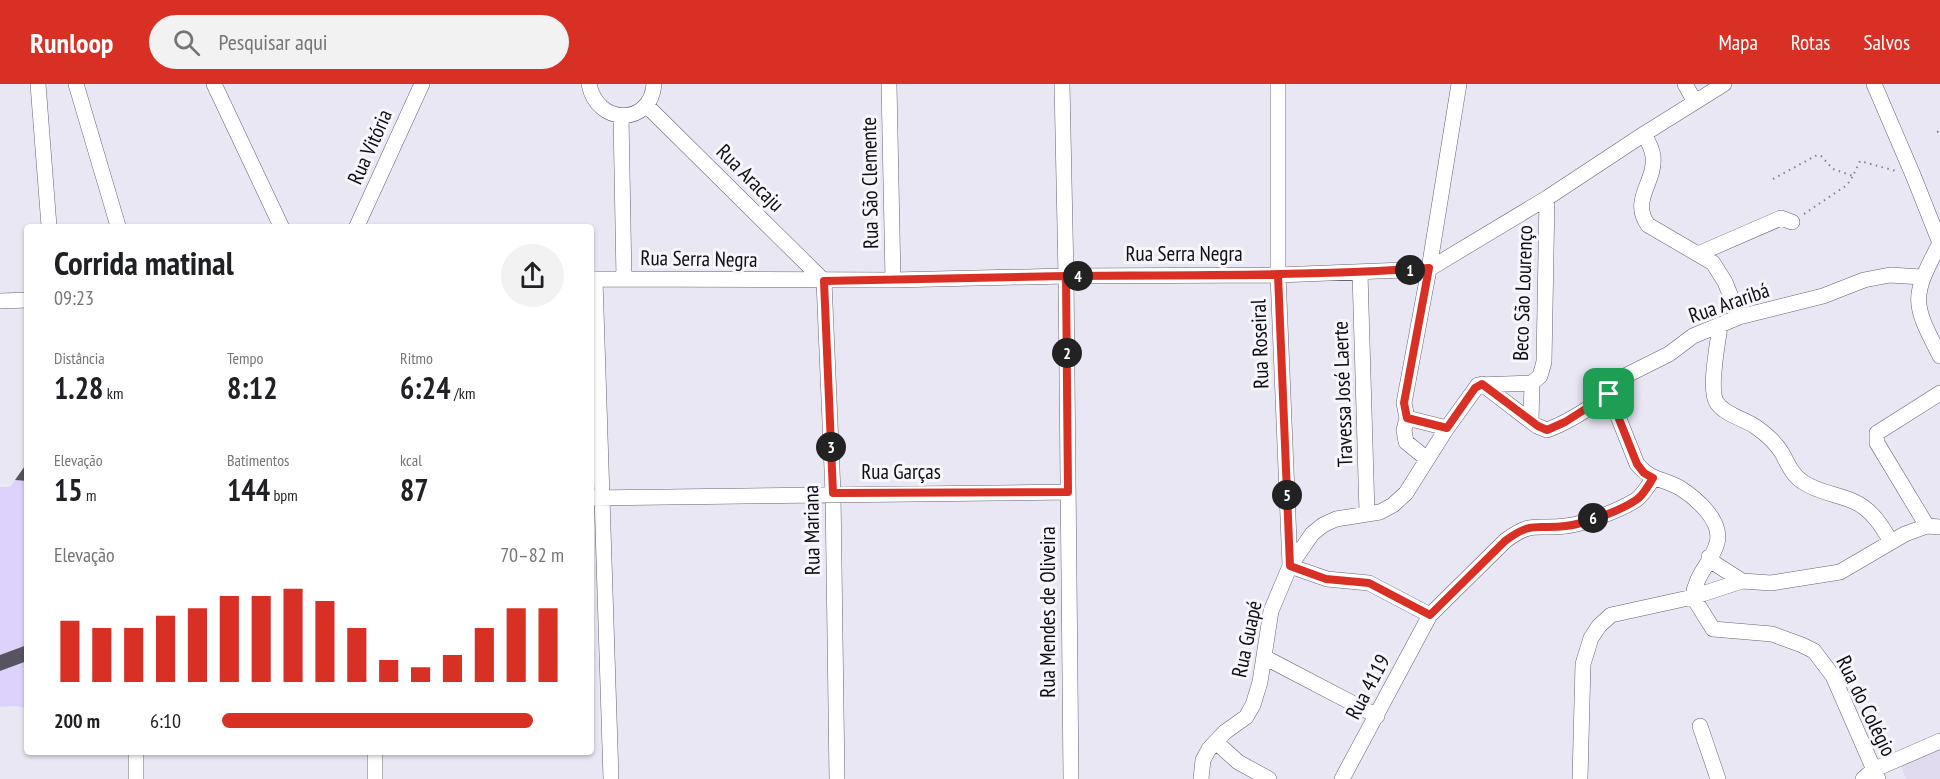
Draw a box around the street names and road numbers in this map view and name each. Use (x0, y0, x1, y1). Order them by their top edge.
street label: Rua Vitória (341, 105, 398, 188)
street label: Rua São Clemente (855, 117, 884, 249)
street label: Rua Aracaju (711, 138, 790, 217)
street label: Beco São Lourenço (1507, 225, 1538, 361)
street label: Rua Serra Negra (1125, 240, 1243, 267)
street label: Rua Serra Negra (640, 244, 758, 273)
street label: Rua Araribá (1685, 276, 1773, 329)
street label: Rua Roseiral (1244, 299, 1275, 389)
street label: Travessa José Laerte (1326, 321, 1359, 467)
street label: Rua Garças (861, 458, 941, 485)
street label: Rua Mariana (797, 485, 826, 575)
street label: Rua Mendes de Oliveira (1034, 526, 1061, 698)
street label: Rua Guapé (1225, 598, 1268, 680)
street label: Rua 4119 (1339, 650, 1396, 724)
street label: Rua do Colégio (1830, 651, 1902, 761)

